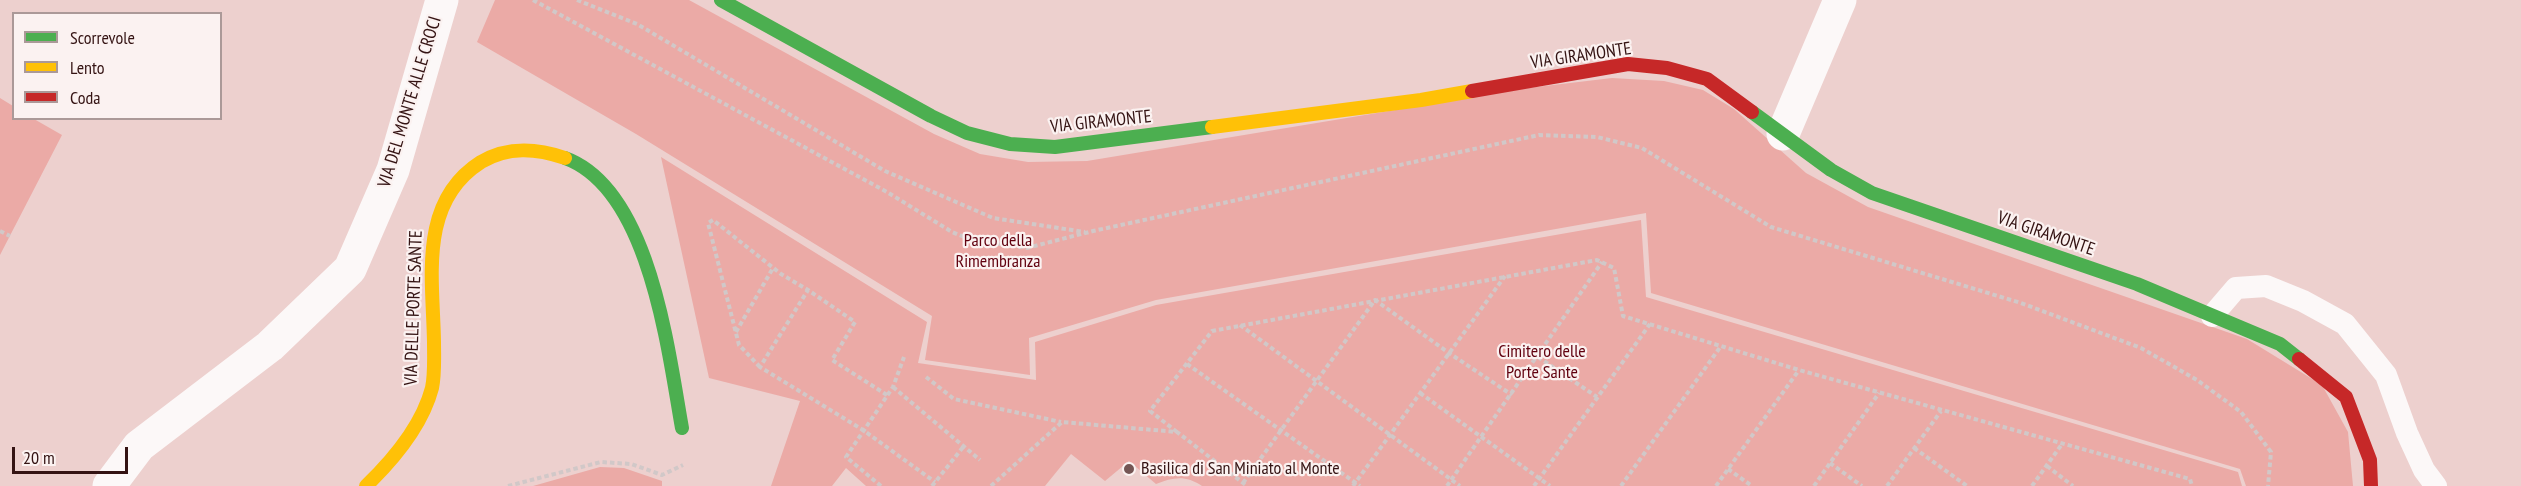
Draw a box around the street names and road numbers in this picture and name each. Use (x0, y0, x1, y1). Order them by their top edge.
street label: VIA DEL MONTE ALLE CROCI (374, 14, 446, 190)
street label: VIA GIRAMONTE (1529, 38, 1633, 74)
street label: VIA GIRAMONTE (1049, 106, 1153, 138)
street label: VIA GIRAMONTE (1995, 207, 2097, 261)
street label: VIA DELLE PORTE SANTE (400, 230, 428, 386)

